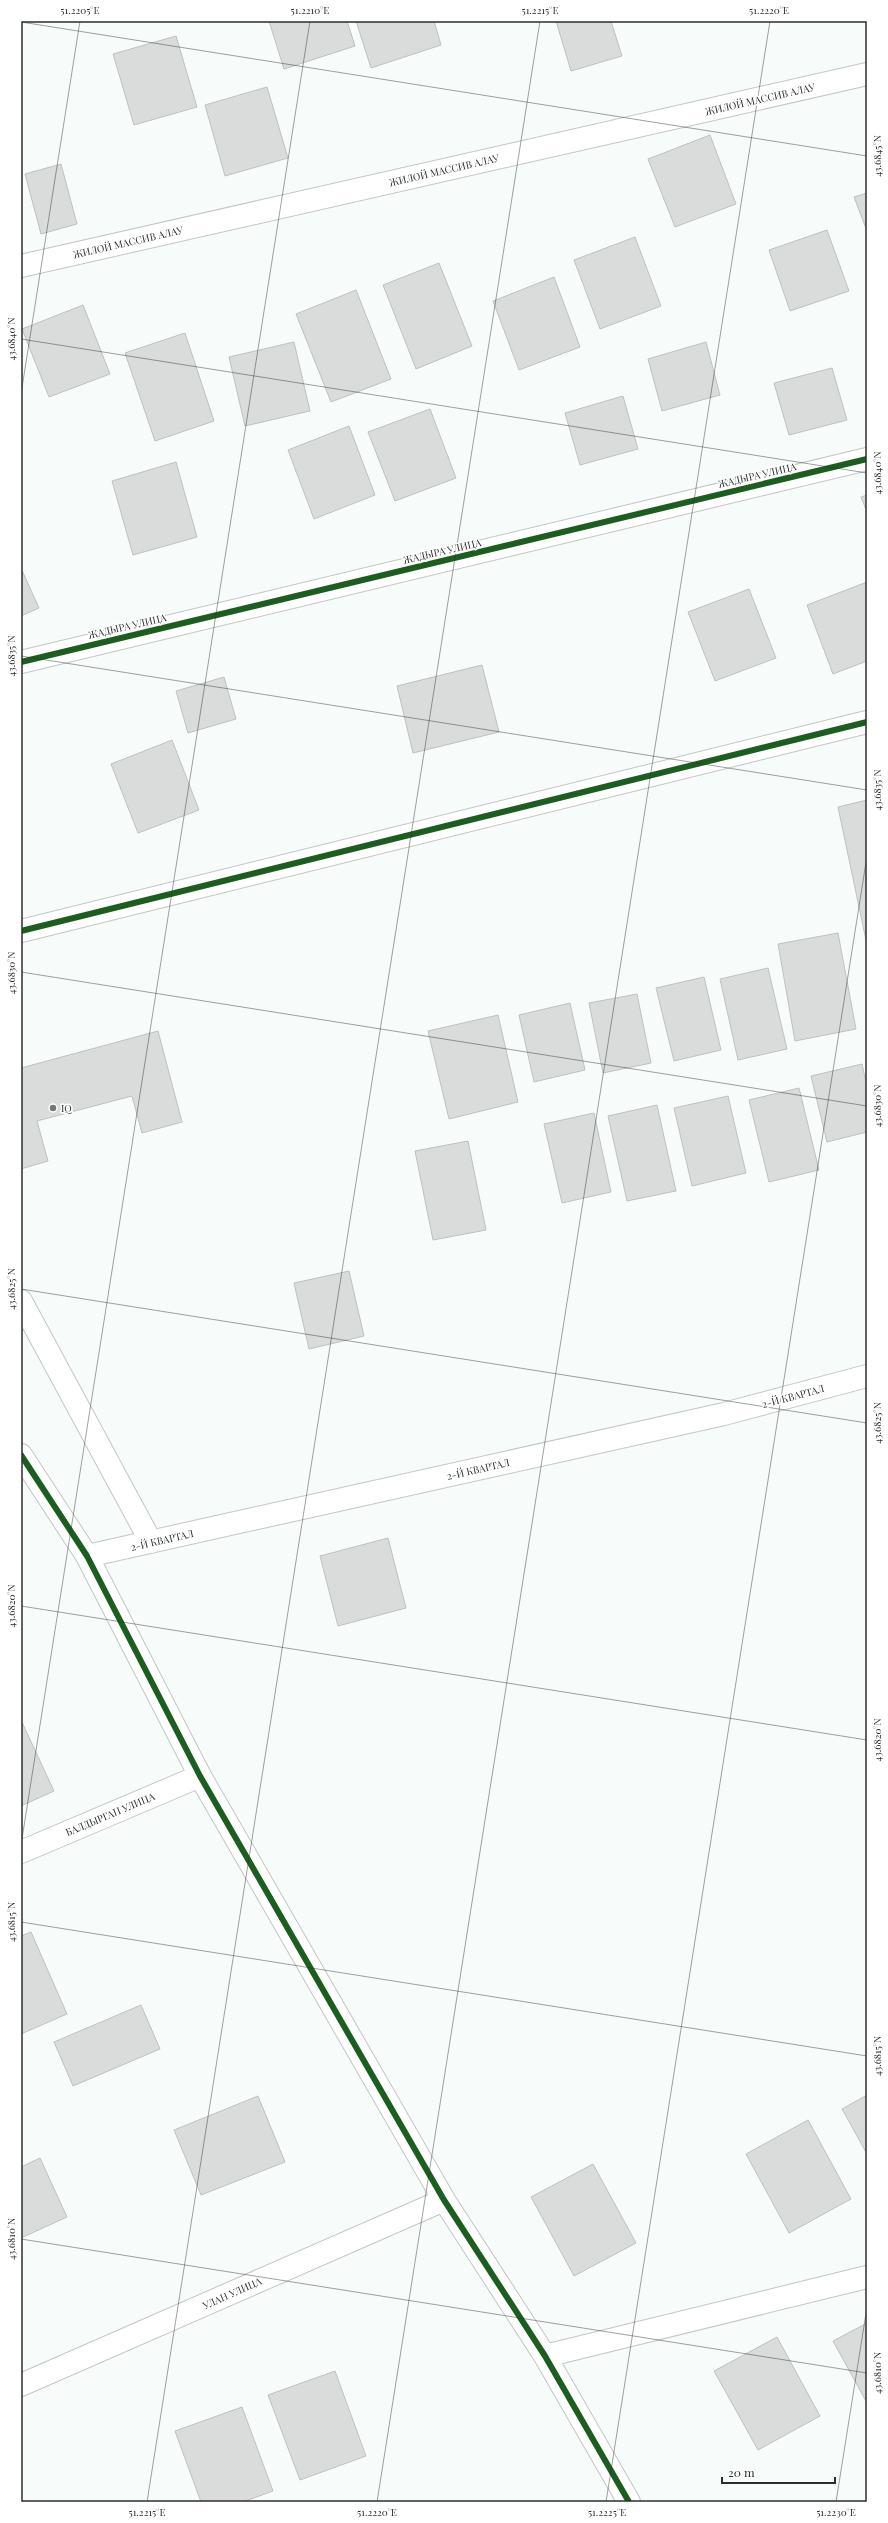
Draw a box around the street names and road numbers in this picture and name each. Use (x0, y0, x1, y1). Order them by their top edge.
street label: ЖИЛОЙ МАССИВ АЛАУ (704, 79, 817, 118)
street label: ЖИЛОЙ МАССИВ АЛАУ (388, 150, 501, 189)
street label: ЖИЛОЙ МАССИВ АЛАУ (72, 222, 185, 261)
street label: ЖАДЫРА УЛИЦА (716, 459, 798, 491)
street label: ЖАДЫРА УЛИЦА (401, 535, 483, 567)
street label: ЖАДЫРА УЛИЦА (86, 610, 168, 642)
street label: 2-Й КВАРТАЛ (760, 1381, 826, 1411)
street label: 2-Й КВАРТАЛ (445, 1455, 511, 1483)
street label: 2-Й КВАРТАЛ (129, 1526, 195, 1554)
street label: БАЛДЫРГАН УЛИЦА (63, 1789, 157, 1839)
street label: УЛАН УЛИЦА (199, 2273, 264, 2313)

